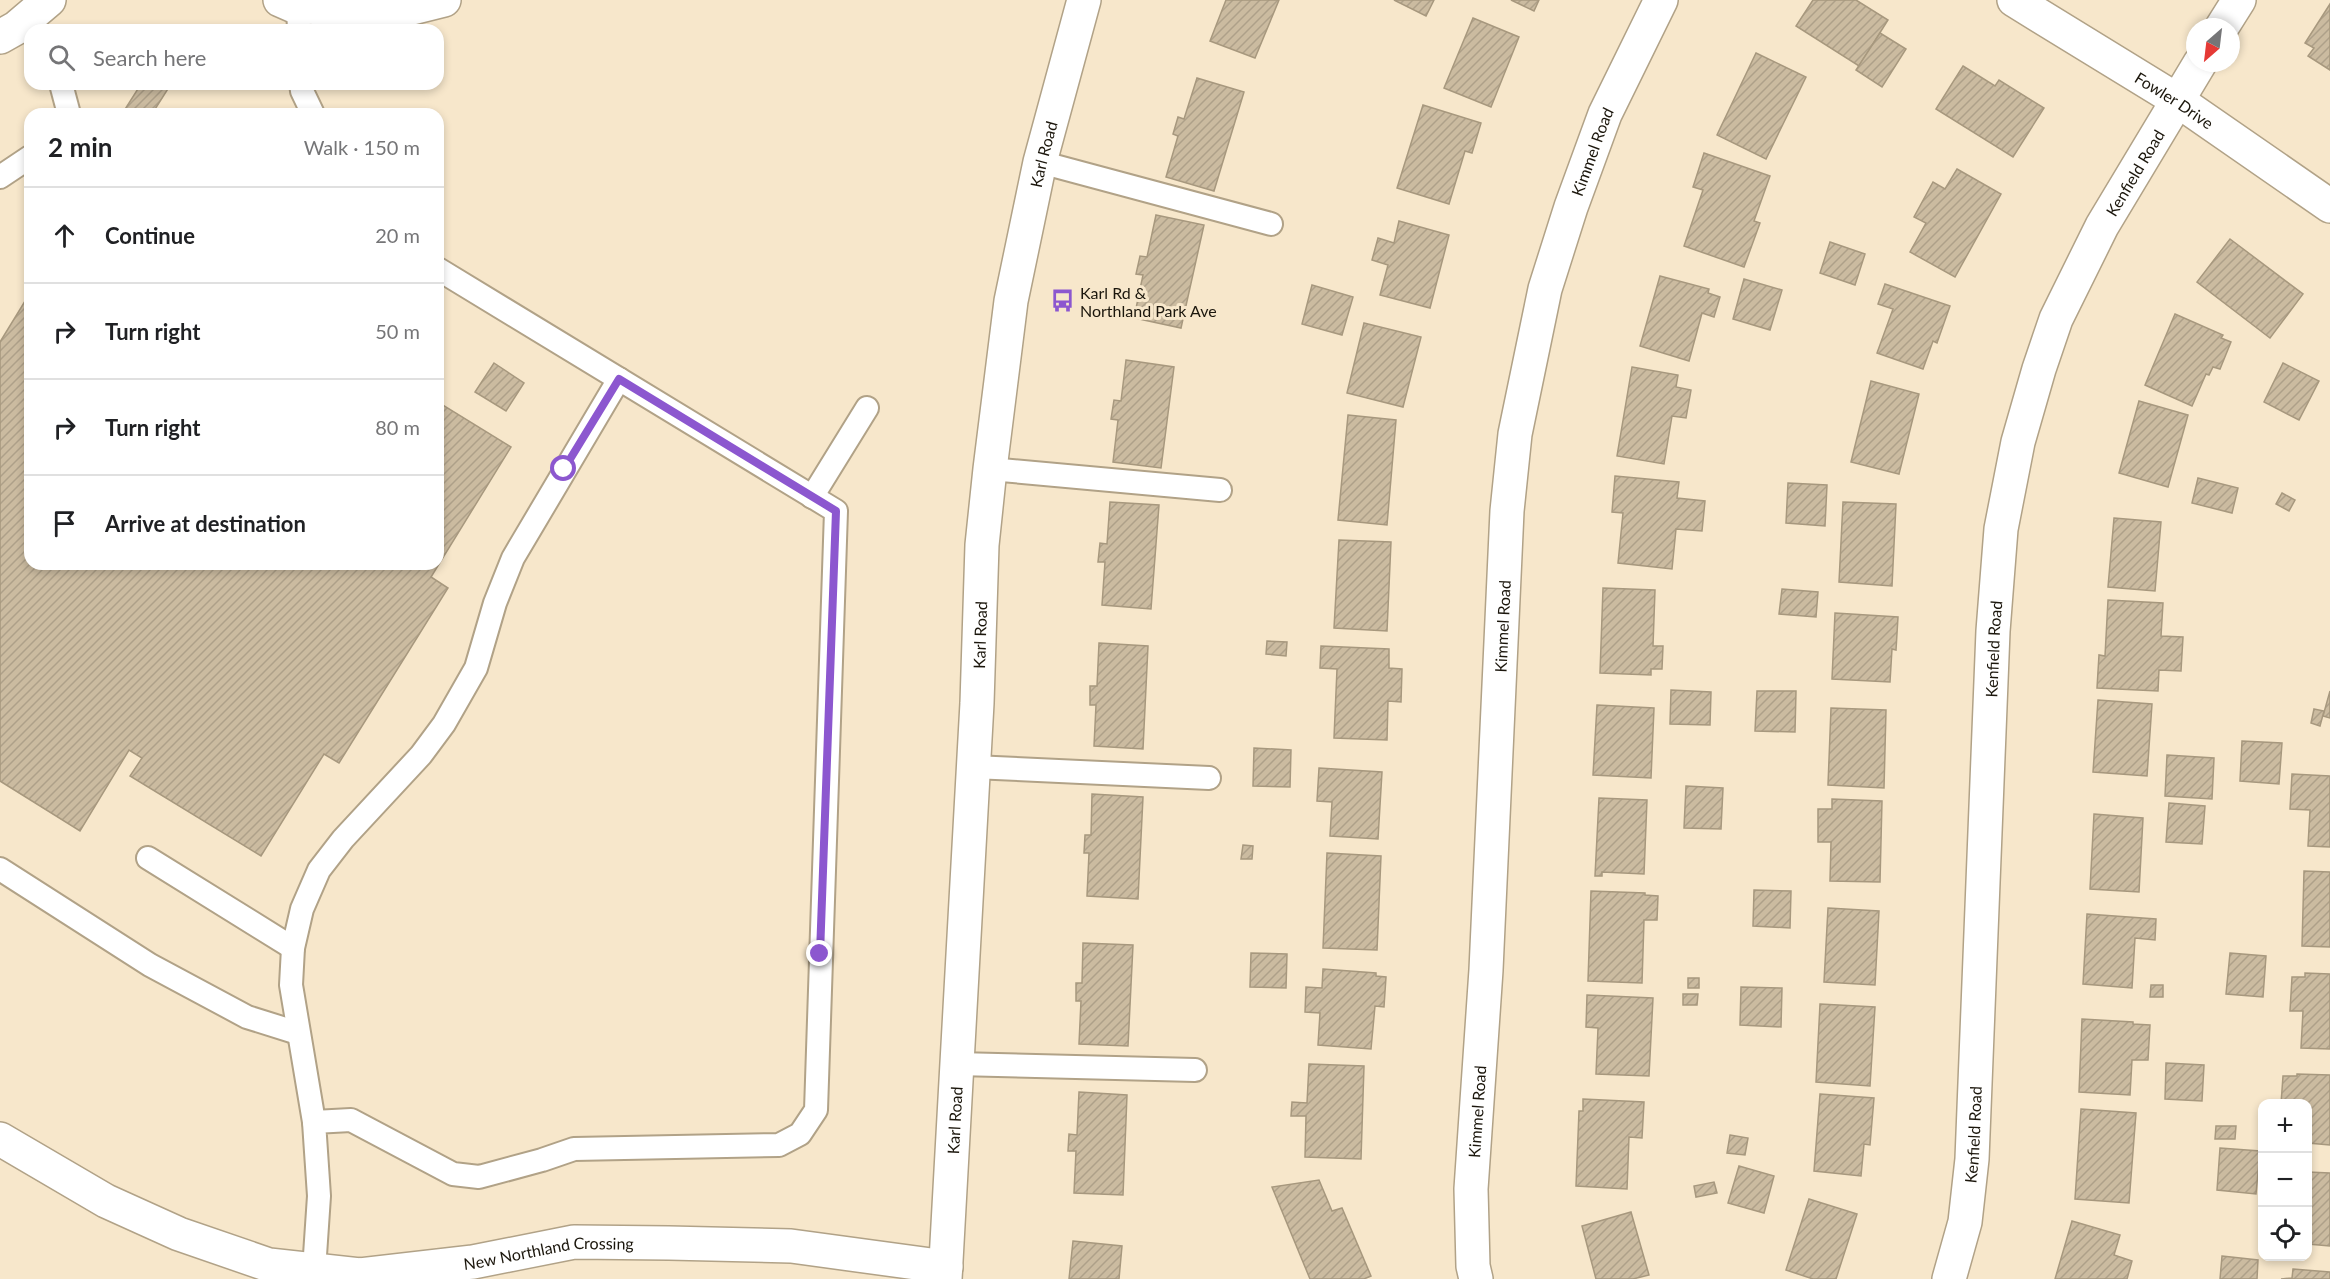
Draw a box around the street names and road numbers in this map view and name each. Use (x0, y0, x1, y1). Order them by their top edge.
street label: Fowler Drive (2132, 67, 2218, 132)
street label: Kimmel Road (1566, 104, 1616, 198)
street label: Karl Road (1025, 119, 1060, 189)
street label: Kenfield Road (2101, 126, 2167, 219)
street label: Kimmel Road (1490, 580, 1513, 673)
street label: Kenfield Road (1981, 600, 2005, 698)
street label: Karl Road (969, 601, 990, 669)
street label: Kimmel Road (1464, 1065, 1489, 1158)
street label: Karl Road (942, 1086, 965, 1155)
street label: Kenfield Road (1960, 1086, 1984, 1184)
street label: New Northland Crossing (462, 1232, 634, 1273)

